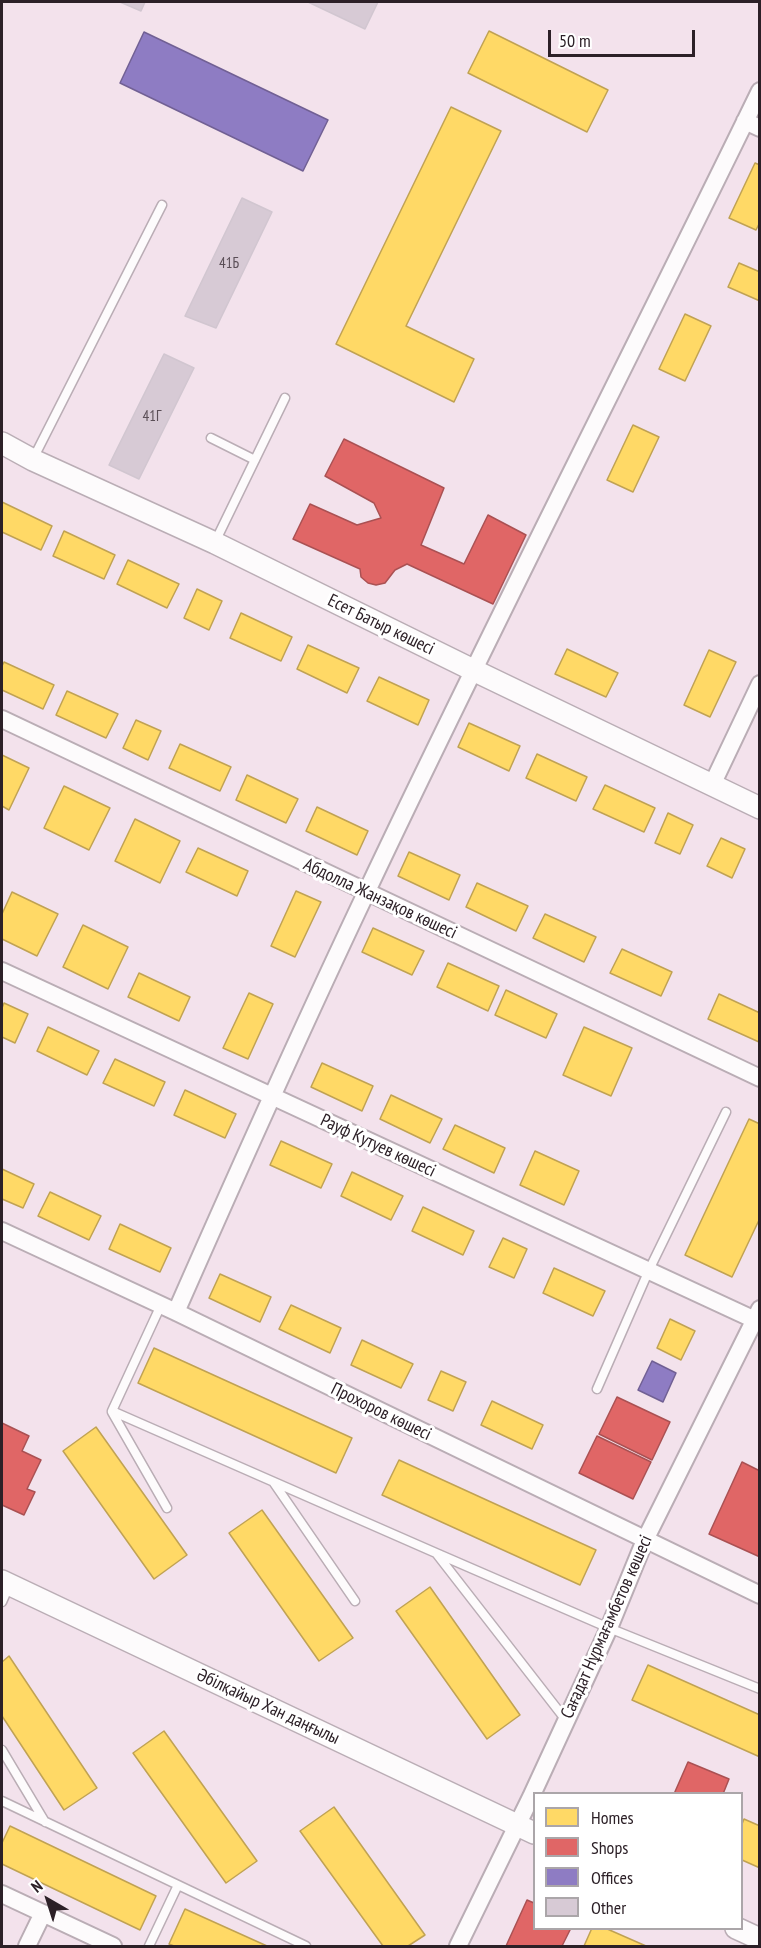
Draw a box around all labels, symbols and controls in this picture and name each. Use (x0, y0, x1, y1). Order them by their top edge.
scale bar (551, 18, 698, 56)
text: 50 m (559, 29, 591, 52)
house number: 41Б (219, 255, 239, 273)
house number: 41Г (143, 408, 161, 426)
street label: Есет Батыр көшесі (324, 590, 438, 660)
street label: Абдолла Жанзақов көшесі (300, 854, 460, 944)
street label: Рауф Кутуев көшесі (317, 1110, 439, 1182)
street label: Прохоров көшесі (327, 1378, 435, 1446)
street label: Сағадат Нұрмағамбетов көшесі (557, 1532, 657, 1722)
street label: Әбілқайыр Хан даңғылы (193, 1664, 343, 1750)
legend (533, 1792, 743, 1930)
text: Homes (591, 1806, 634, 1829)
text: Shops (591, 1836, 628, 1859)
text: Offices (591, 1866, 633, 1889)
north arrow (18, 1870, 78, 1930)
text: N (27, 1876, 46, 1897)
text: Other (591, 1896, 626, 1919)

